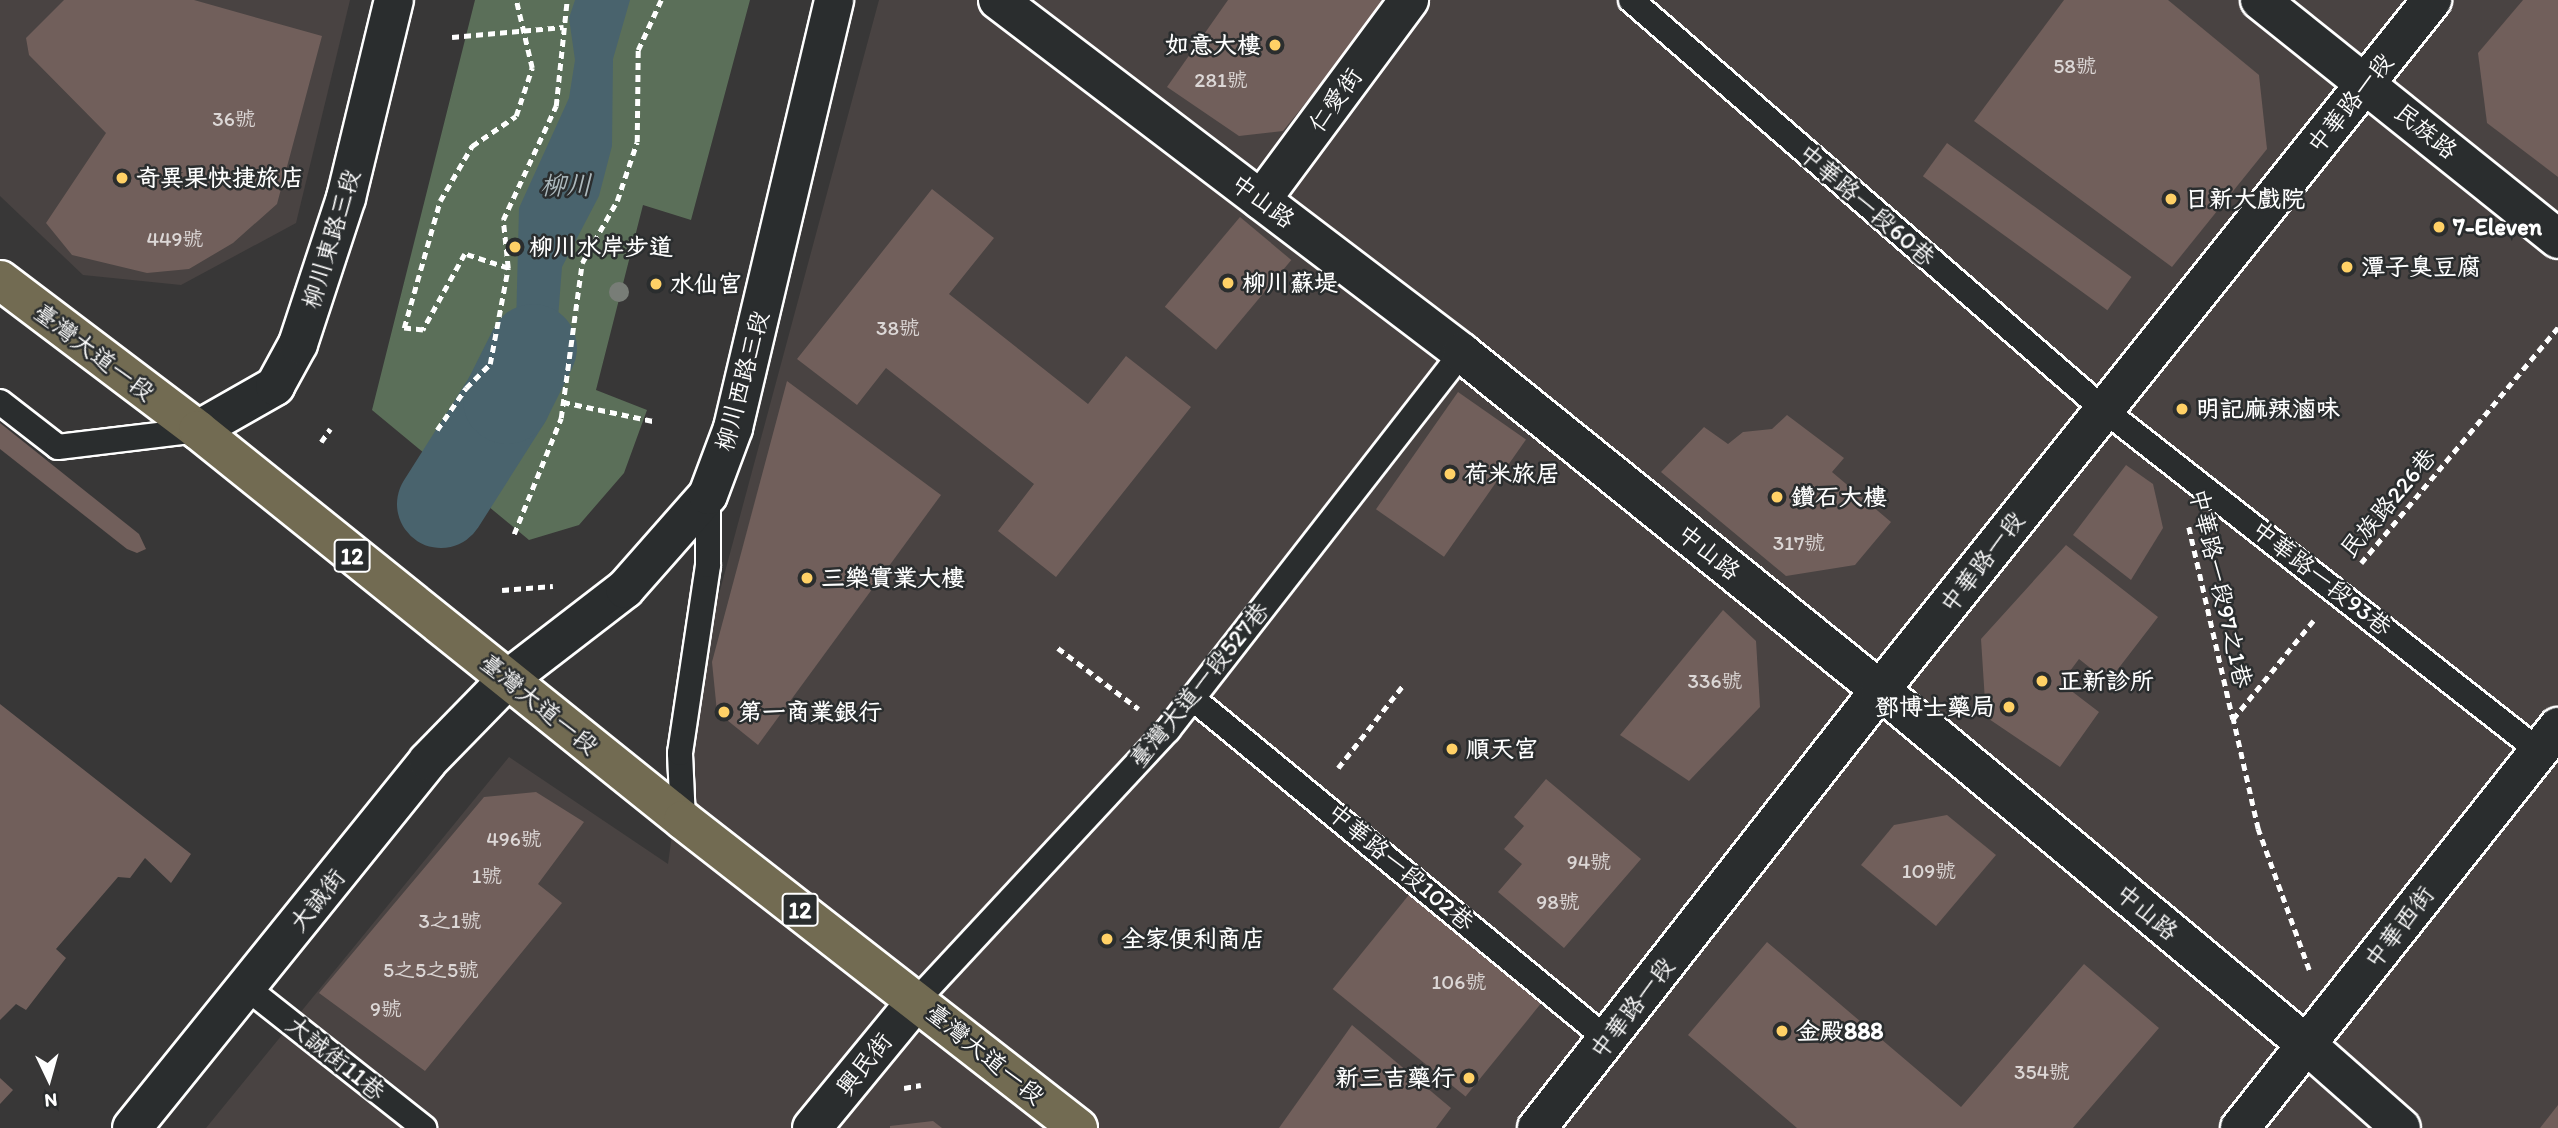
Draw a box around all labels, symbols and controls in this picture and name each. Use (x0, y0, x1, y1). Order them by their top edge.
place label: 如意大樓 (1165, 31, 1261, 59)
marker: 如意大樓 (1267, 37, 1283, 53)
street label: 中華路一段 (2301, 47, 2399, 159)
house number: 58號 (2053, 53, 2097, 79)
street label: 仁愛街 (1302, 62, 1368, 138)
house number: 281號 (1194, 67, 1248, 93)
street label: 民族路 (2389, 97, 2463, 165)
house number: 36號 (212, 106, 256, 132)
street label: 中華路一段60巷 (1793, 138, 1941, 272)
place label: 奇異果快捷旅店 (136, 164, 304, 192)
street label: 柳川東路三段 (296, 166, 366, 312)
street label: 中山路 (1226, 168, 1300, 234)
marker: 奇異果快捷旅店 (114, 170, 130, 186)
water label: 柳川 (540, 170, 592, 202)
place label: 日新大戲院 (2185, 185, 2305, 213)
marker: 日新大戲院 (2163, 191, 2179, 207)
place label: 7-Eleven (2453, 213, 2542, 241)
marker: 7-Eleven (2431, 219, 2447, 235)
house number: 449號 (146, 226, 204, 252)
place label: 柳川水岸步道 (529, 233, 673, 261)
marker: 柳川水岸步道 (507, 239, 523, 255)
place label: 潭子臭豆腐 (2361, 253, 2481, 281)
marker: 潭子臭豆腐 (2339, 259, 2355, 275)
place label: 柳川蘇堤 (1242, 269, 1338, 297)
place label: 水仙宮 (670, 270, 742, 298)
marker: 柳川蘇堤 (1220, 275, 1236, 291)
marker: 水仙宮 (648, 276, 664, 292)
street label: 臺灣大道一段 (28, 297, 160, 407)
street label: 柳川西路三段 (709, 308, 775, 454)
house number: 38號 (876, 315, 920, 341)
place label: 明記麻辣滷味 (2196, 395, 2340, 423)
marker: 明記麻辣滷味 (2174, 401, 2190, 417)
street label: 民族路226巷 (2334, 442, 2442, 564)
place label: 荷米旅居 (1464, 460, 1560, 488)
marker: 荷米旅居 (1442, 466, 1458, 482)
place label: 鑽石大樓 (1791, 483, 1887, 511)
street label: 中華路一段97之1巷 (2184, 486, 2258, 690)
marker: 鑽石大樓 (1769, 489, 1785, 505)
street label: 中華路一段 (1934, 506, 2030, 618)
street label: 中華路一段93巷 (2246, 514, 2398, 642)
street label: 中山路 (1672, 518, 1746, 586)
house number: 317號 (1773, 530, 1825, 556)
road number: 12 (333, 536, 371, 576)
place label: 三樂實業大樓 (821, 564, 965, 592)
marker: 三樂實業大樓 (799, 570, 815, 586)
street label: 臺灣大道一段527巷 (1123, 596, 1275, 774)
street label: 臺灣大道一段 (474, 647, 604, 761)
place label: 正新診所 (2058, 667, 2154, 695)
house number: 336號 (1688, 668, 1742, 694)
marker: 正新診所 (2032, 671, 2052, 691)
place label: 鄧博士藥局 (1875, 693, 1995, 721)
place label: 第一商業銀行 (738, 698, 882, 726)
marker: 鄧博士藥局 (2001, 699, 2017, 715)
marker: 第一商業銀行 (716, 704, 732, 720)
place label: 順天宮 (1466, 735, 1538, 763)
marker: 順天宮 (1444, 741, 1460, 757)
street label: 中華路一段102巷 (1322, 797, 1480, 937)
house number: 496號 (486, 826, 542, 852)
house number: 94號 (1567, 849, 1611, 875)
house number: 109號 (1902, 858, 1956, 884)
street label: 大誠街 (283, 863, 351, 937)
house number: 1號 (472, 863, 502, 889)
street label: 中山路 (2110, 878, 2184, 946)
street label: 中華西街 (2358, 880, 2440, 974)
house number: 98號 (1536, 889, 1580, 915)
road number: 12 (781, 890, 819, 930)
house number: 3之1號 (418, 908, 482, 934)
place label: 全家便利商店 (1121, 925, 1265, 953)
marker: 全家便利商店 (1099, 931, 1115, 947)
street label: 中華路一段 (1584, 952, 1680, 1064)
house number: 5之5之5號 (383, 957, 479, 983)
house number: 106號 (1432, 969, 1486, 995)
house number: 9號 (370, 996, 402, 1022)
street label: 臺灣大道一段 (920, 997, 1050, 1111)
street label: 大誠街11巷 (281, 1010, 391, 1106)
place label: 金殿888 (1796, 1017, 1883, 1045)
marker: 金殿888 (1774, 1023, 1790, 1039)
street label: 興民街 (830, 1027, 898, 1101)
north arrow (14, 1044, 84, 1114)
house number: 354號 (2014, 1059, 2070, 1085)
place label: 新三吉藥行 (1335, 1064, 1455, 1092)
marker: 新三吉藥行 (1461, 1070, 1477, 1086)
text: N (43, 1088, 58, 1112)

